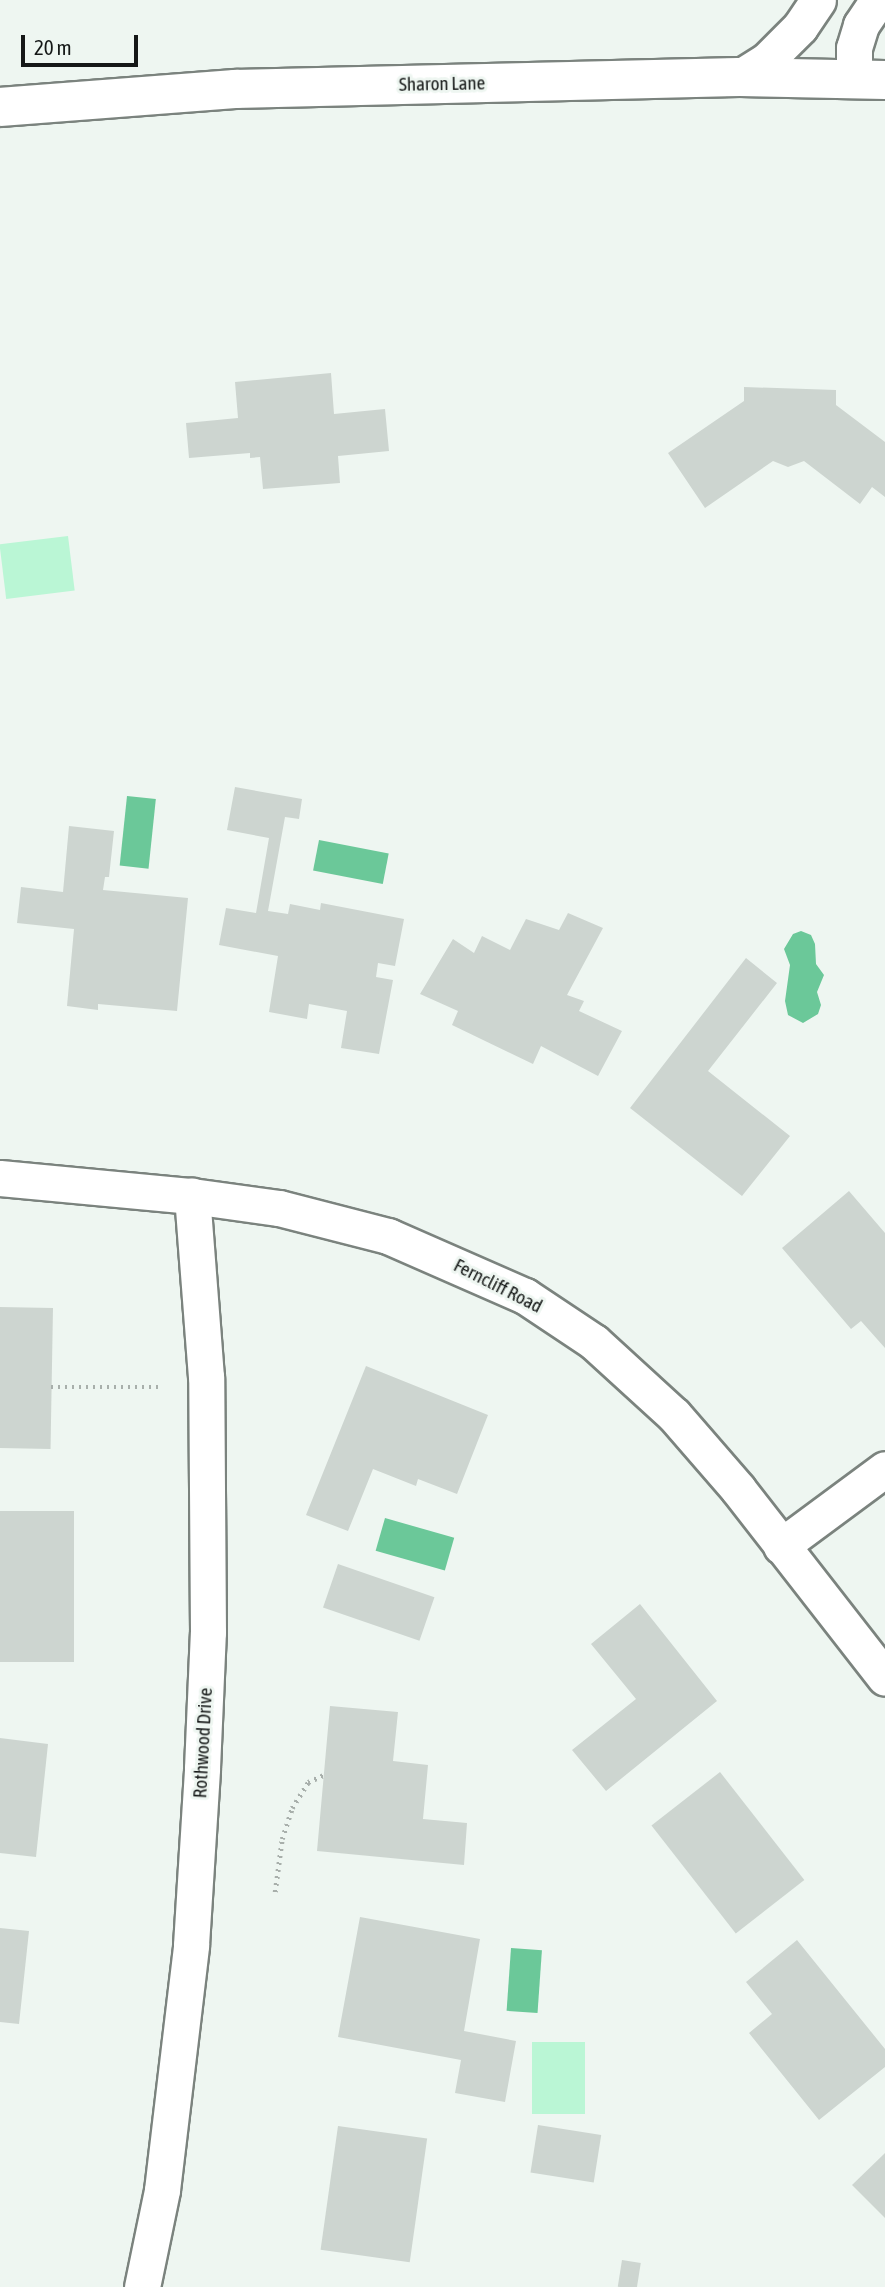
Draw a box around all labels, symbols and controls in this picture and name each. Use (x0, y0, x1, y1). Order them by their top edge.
scale bar (24, 21, 142, 65)
text: 20 m (34, 35, 72, 59)
street label: Sharon Lane (399, 72, 485, 96)
street label: Ferncliff Road (450, 1254, 546, 1318)
street label: Rothwood Drive (189, 1687, 217, 1799)

